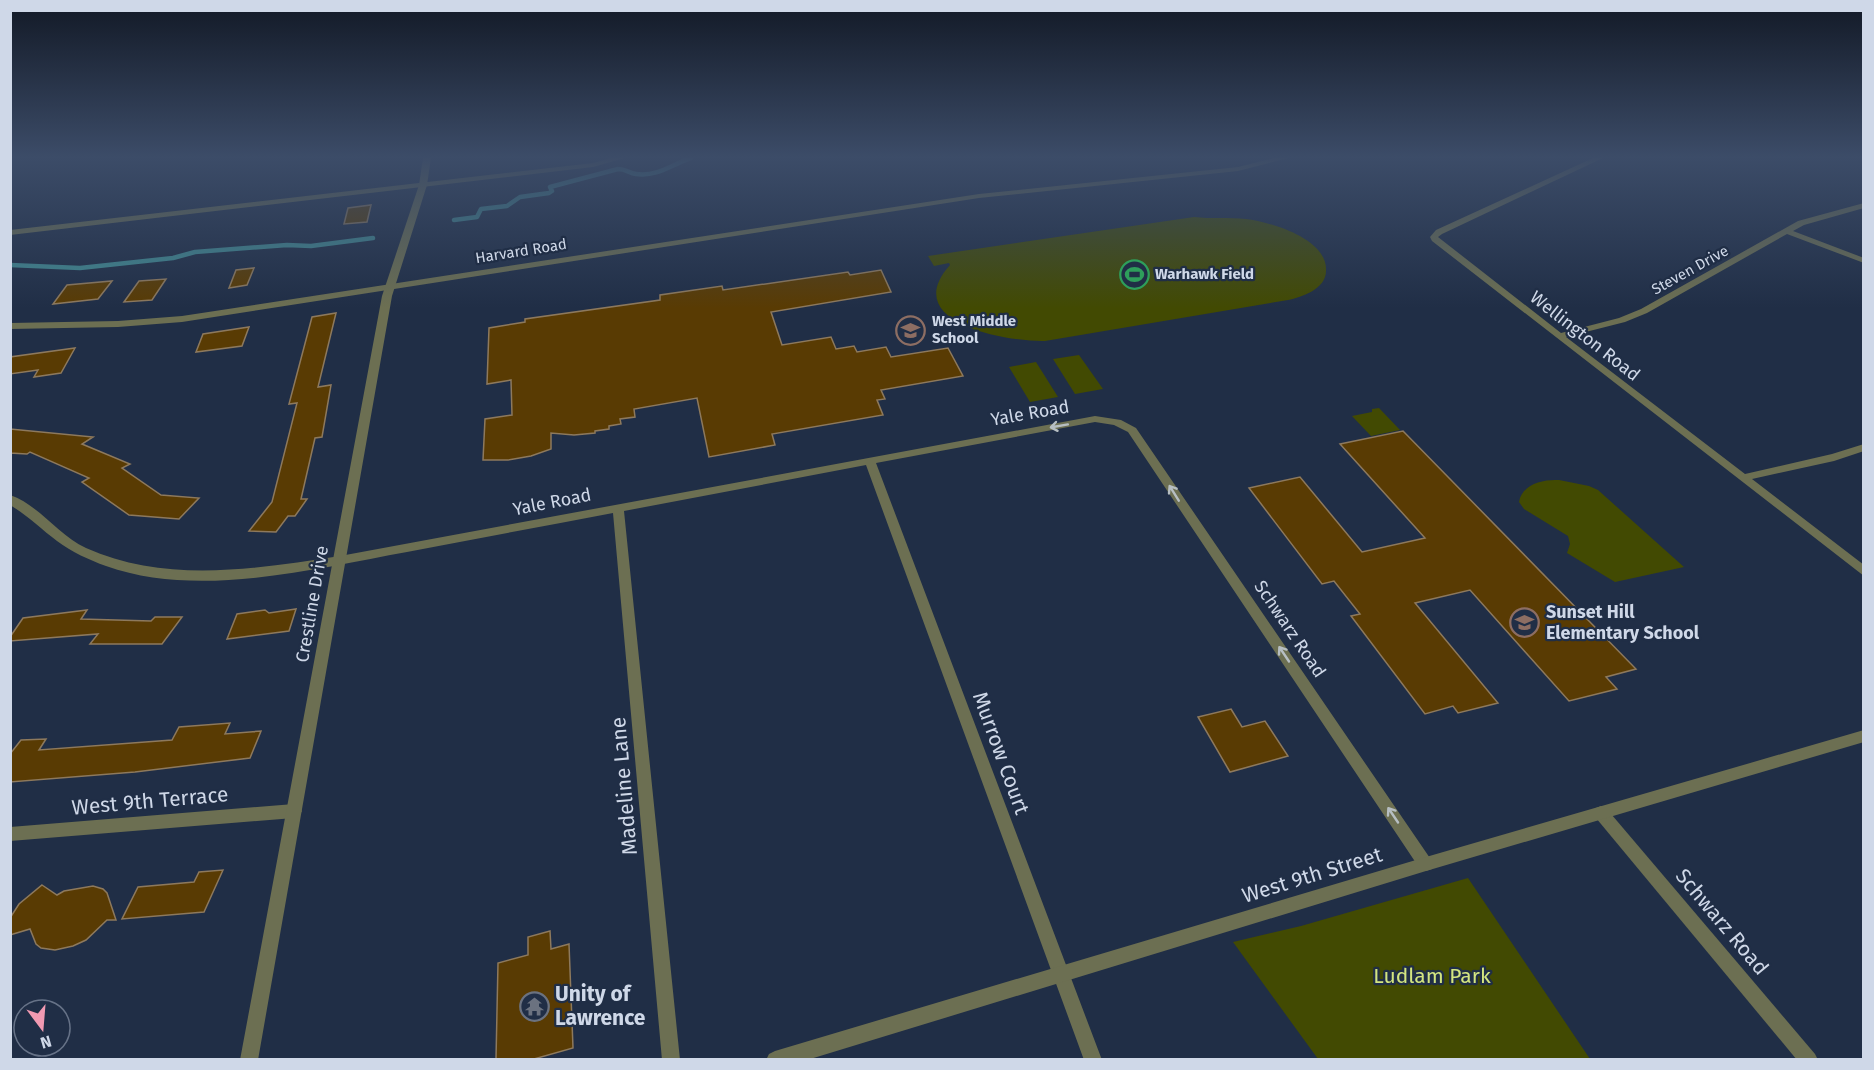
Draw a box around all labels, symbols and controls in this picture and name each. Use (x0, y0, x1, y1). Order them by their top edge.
street label: Harvard Road (474, 235, 568, 267)
street label: Steven Drive (1648, 242, 1732, 298)
sports icon: Warhawk Field (1118, 258, 1150, 290)
place label: Warhawk Field (1155, 265, 1254, 283)
street label: Wellington Road (1526, 286, 1644, 386)
place label: West Middle School (932, 312, 1016, 347)
school or university icon: West Middle School (895, 314, 927, 346)
street label: Yale Road (989, 395, 1071, 431)
one-way arrow (1050, 421, 1069, 432)
street label: Yale Road (511, 484, 593, 520)
one-way arrow (1168, 485, 1180, 502)
street label: Crestline Drive (291, 544, 333, 664)
street label: Schwarz Road (1249, 576, 1331, 682)
place label: Sunset Hill Elementary School (1546, 601, 1700, 644)
school or university icon: Sunset Hill Elementary School (1509, 606, 1541, 638)
one-way arrow (1278, 647, 1290, 663)
street label: Murrow Court (967, 688, 1035, 818)
street label: Madeline Lane (605, 716, 643, 856)
street label: West 9th Terrace (71, 781, 229, 821)
one-way arrow (1387, 807, 1400, 824)
street label: West 9th Street (1239, 841, 1386, 909)
street label: Schwarz Road (1670, 863, 1774, 981)
park label: Ludlam Park (1373, 963, 1491, 989)
place label: Unity of Lawrence (555, 981, 646, 1031)
temple icon: Unity of Lawrence (518, 990, 550, 1022)
north arrow (12, 998, 72, 1058)
text: N (38, 1031, 54, 1053)

